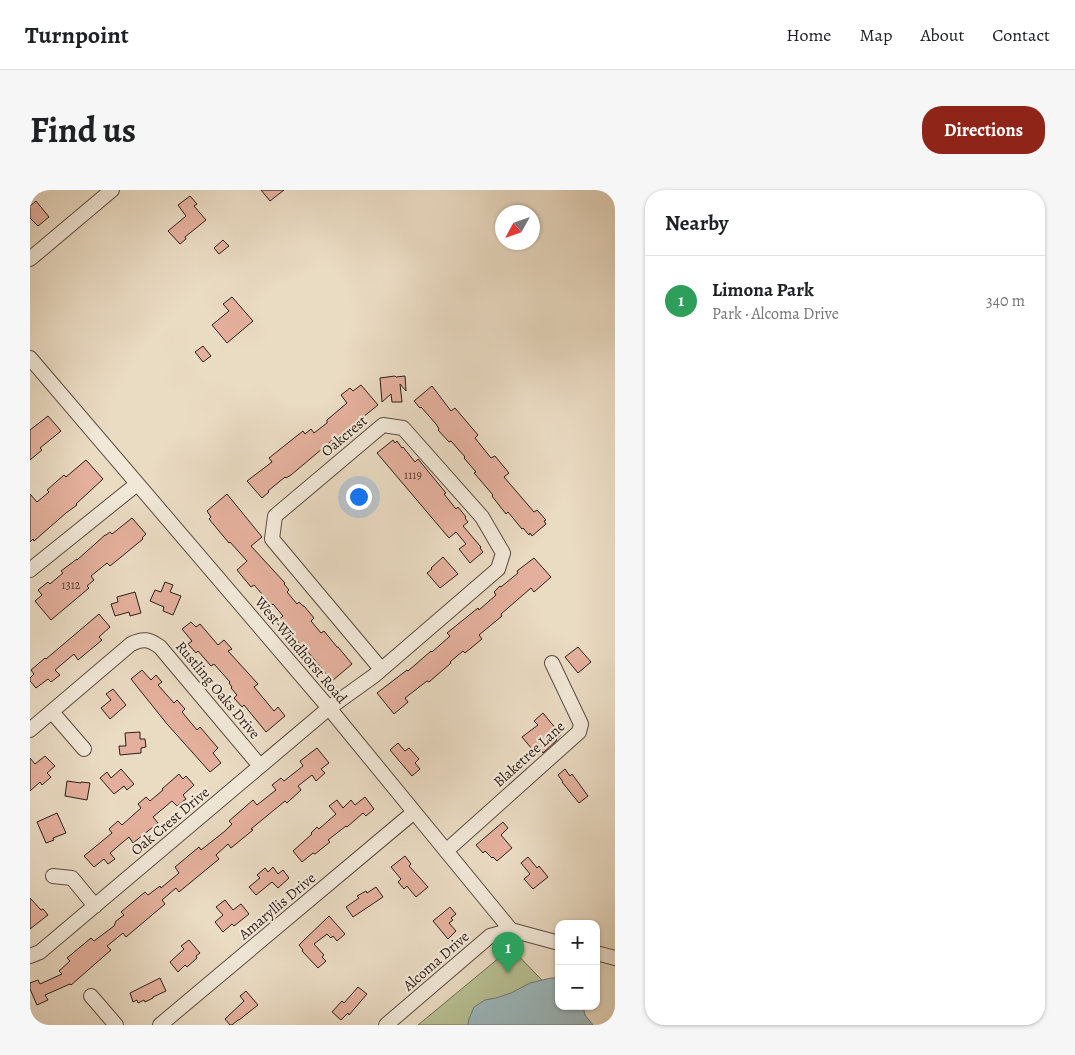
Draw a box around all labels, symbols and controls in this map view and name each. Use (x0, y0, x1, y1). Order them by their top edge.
text: Turnpoint (25, 19, 129, 51)
text: Home (786, 23, 831, 47)
text: Map (859, 23, 892, 47)
text: About (920, 23, 964, 47)
text: Contact (992, 23, 1050, 47)
text: Find us (30, 106, 136, 154)
button: Directions (922, 106, 1045, 154)
north arrow (495, 205, 540, 250)
text: Nearby (665, 209, 728, 237)
text: Limona Park (712, 277, 814, 303)
text: 1 (678, 290, 684, 312)
text: 340 m (986, 290, 1025, 312)
text: Park · Alcoma Drive (712, 303, 839, 325)
street label: Oakcrest (317, 411, 371, 461)
house number: 1119 (404, 467, 422, 483)
your location (346, 484, 372, 510)
house number: 1312 (62, 577, 81, 593)
street label: West Windhorst Road (250, 592, 352, 708)
street label: Rustling Oaks Drive (171, 637, 265, 743)
street label: Blaketree Lane (489, 716, 569, 792)
street label: Oak Crest Drive (126, 782, 214, 860)
street label: Amaryllis Drive (233, 868, 320, 945)
map controls (555, 920, 600, 1010)
button: + (555, 920, 600, 965)
street label: Alcoma Drive (398, 926, 474, 996)
pin: 1 (492, 932, 524, 973)
button: − (555, 965, 600, 1010)

